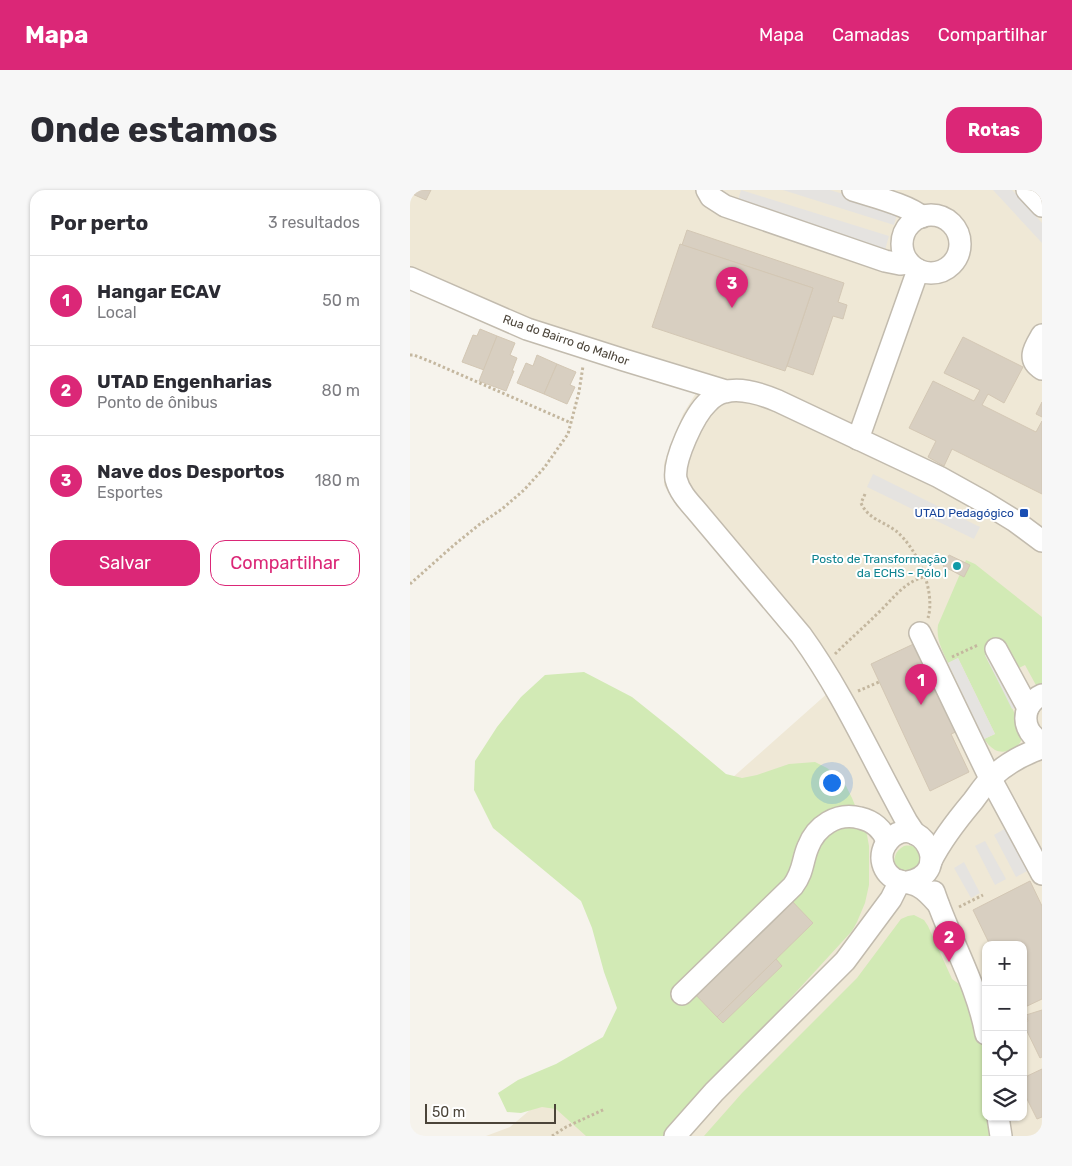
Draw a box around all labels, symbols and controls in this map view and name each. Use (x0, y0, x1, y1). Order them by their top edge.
text: Mapa (25, 21, 88, 49)
text: Mapa (759, 24, 804, 46)
text: Camadas (832, 24, 910, 46)
text: Compartilhar (938, 24, 1047, 46)
button: Rotas (946, 107, 1042, 153)
text: Onde estamos (30, 109, 278, 151)
text: Por perto (50, 210, 148, 235)
text: 3 resultados (268, 213, 360, 232)
pin: 3 (716, 267, 748, 308)
text: Hangar ECAV (97, 280, 221, 303)
text: 1 (62, 291, 70, 310)
text: 50 m (322, 291, 360, 310)
text: Local (97, 303, 137, 322)
street label: Rua do Bairro do Malhor (501, 312, 631, 368)
text: UTAD Engenharias (97, 370, 272, 393)
text: 2 (61, 381, 71, 400)
text: 80 m (322, 381, 360, 400)
text: Ponto de ônibus (97, 393, 218, 412)
text: Nave dos Desportos (97, 460, 285, 483)
text: 3 (61, 471, 71, 490)
text: 180 m (315, 471, 360, 490)
text: Esportes (97, 483, 163, 502)
place label: UTAD Pedagógico (915, 506, 1014, 520)
marker: UTAD Pedagógico (1018, 507, 1030, 519)
button: Salvar (50, 540, 200, 586)
button: Compartilhar (210, 540, 360, 586)
place label: Posto de Transformação da ECHS - Pólo I (812, 552, 947, 580)
marker: Posto de Transformação da ECHS - Pólo I (951, 560, 963, 572)
pin: 1 (905, 664, 937, 705)
your location (819, 770, 845, 796)
pin: 2 (933, 921, 965, 962)
map controls (982, 941, 1027, 1121)
button: + (982, 941, 1027, 986)
button: − (982, 986, 1027, 1031)
button: locate (982, 1031, 1027, 1076)
button: layers (982, 1076, 1027, 1121)
scale bar (425, 1101, 556, 1124)
text: 50 m (432, 1104, 465, 1121)

